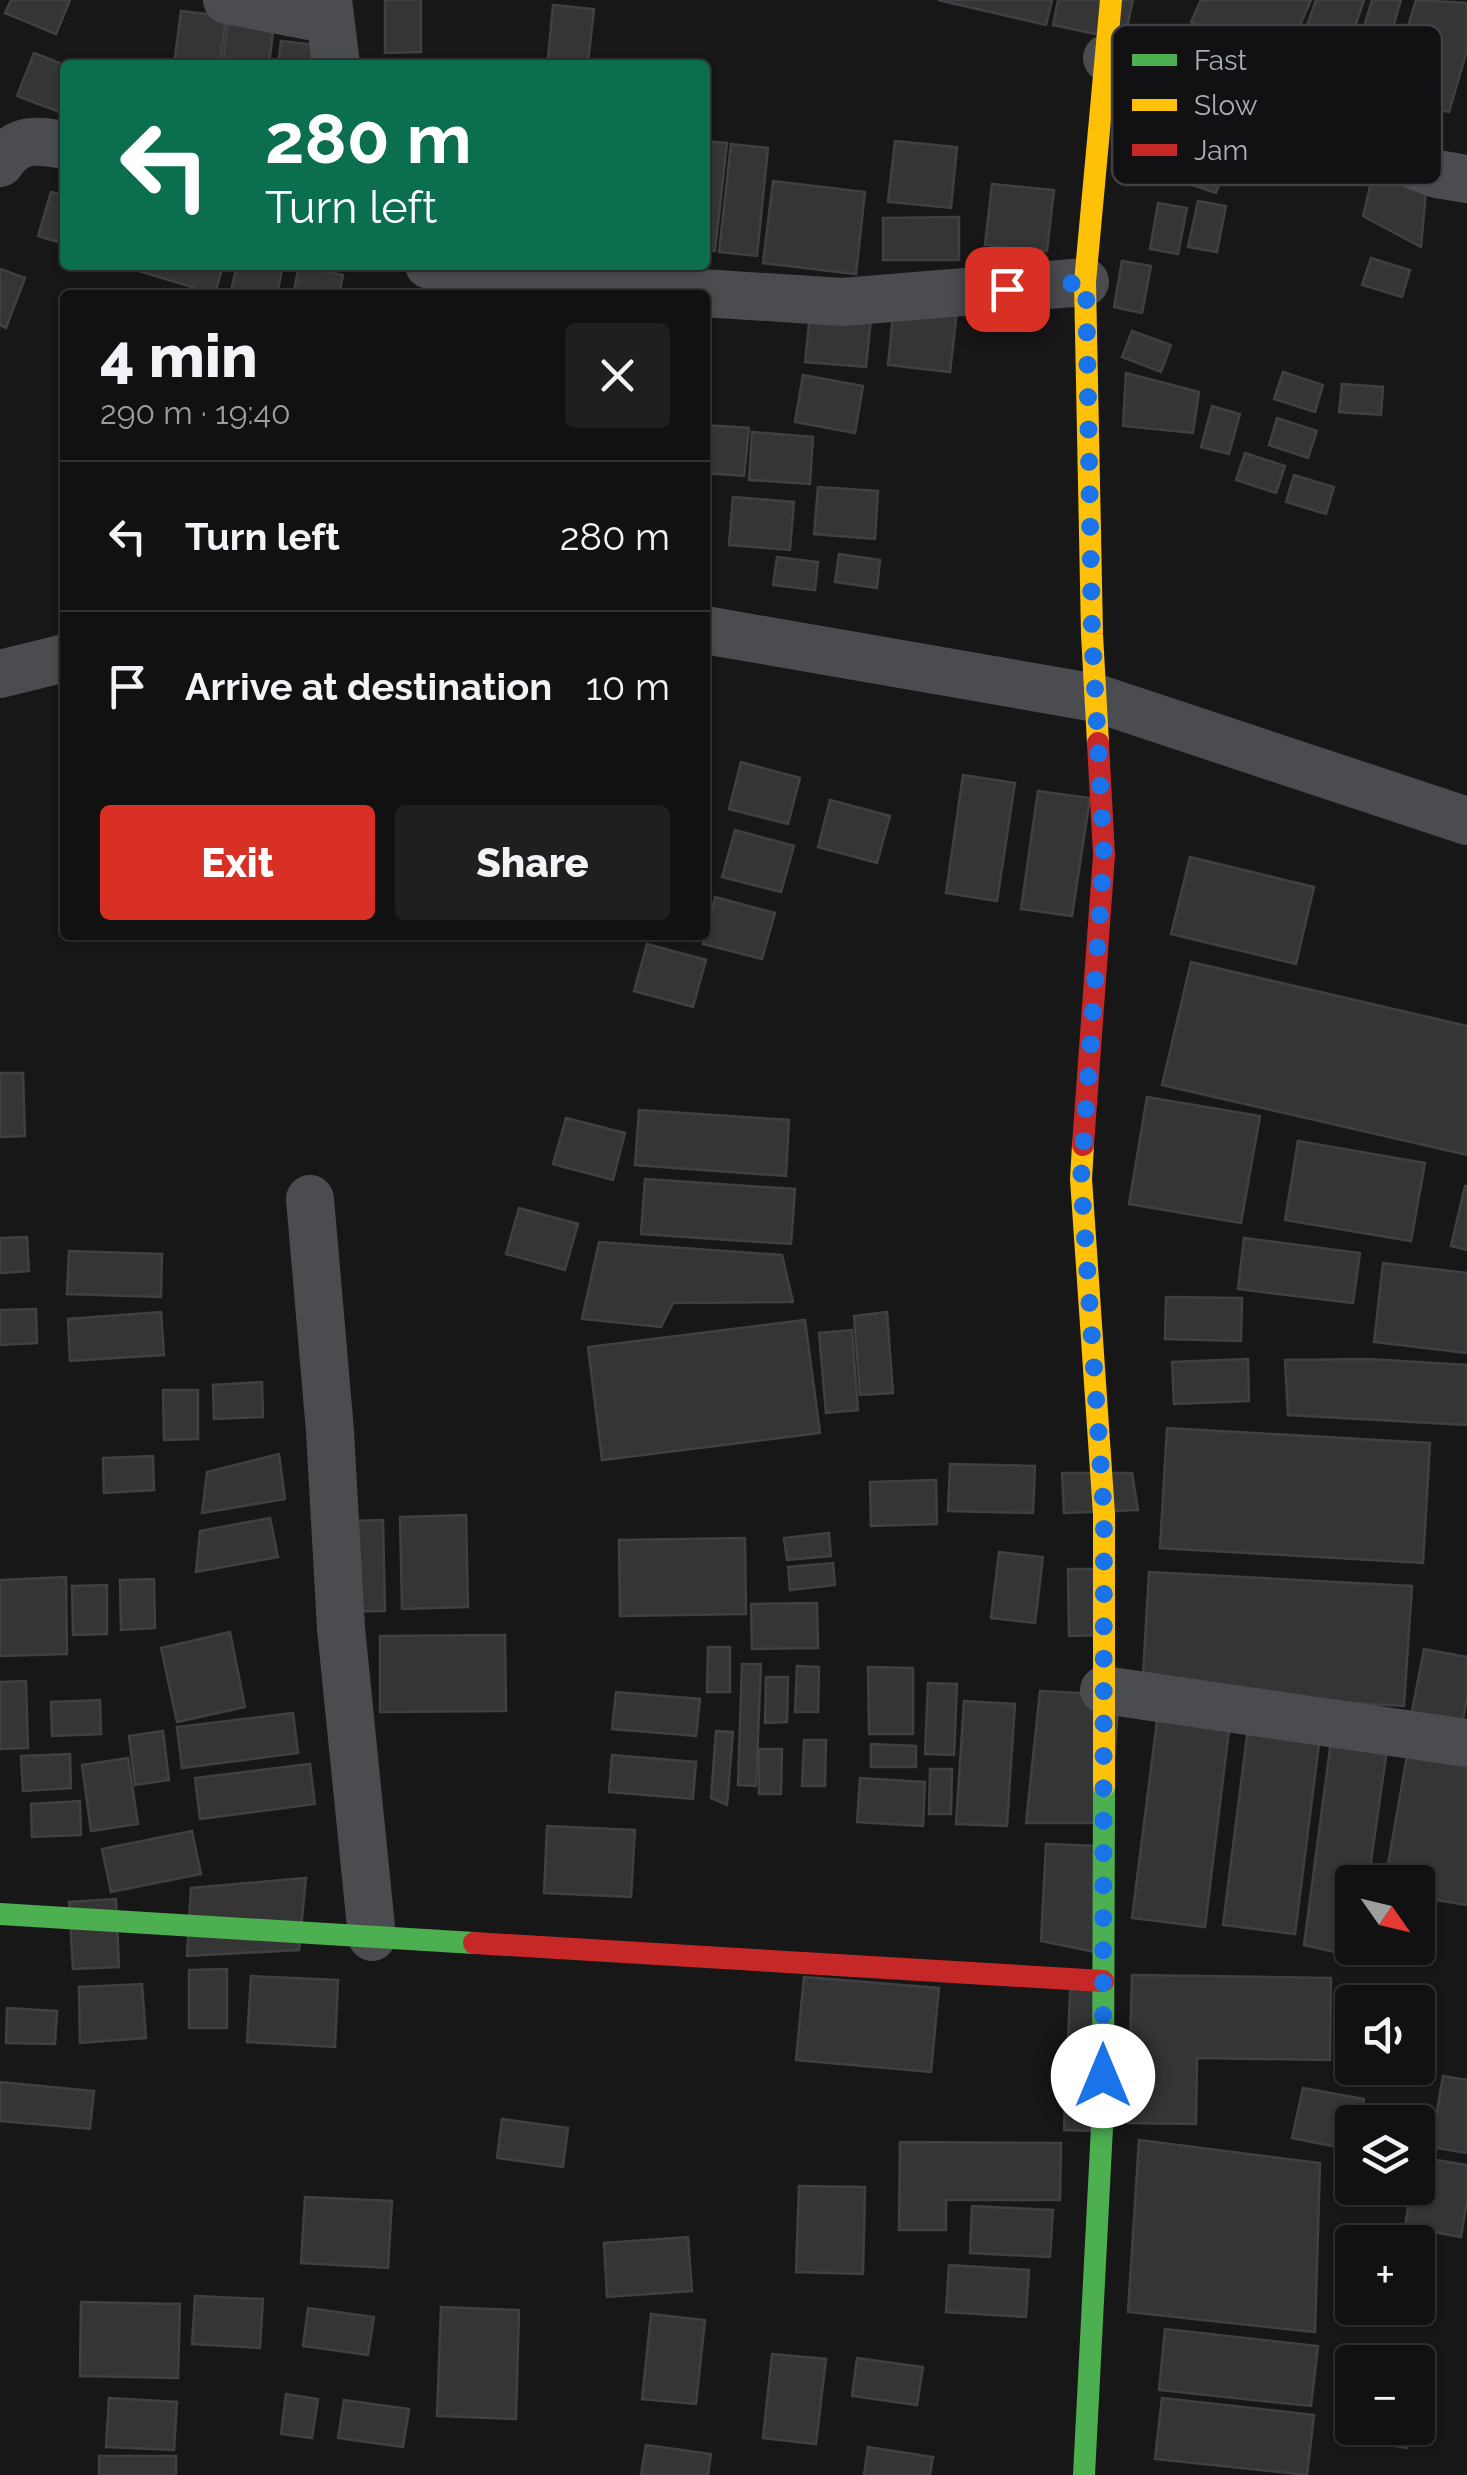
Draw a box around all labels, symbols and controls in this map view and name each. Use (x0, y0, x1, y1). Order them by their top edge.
legend (1112, 25, 1442, 185)
text: Fast (1194, 44, 1247, 77)
text: Slow (1194, 89, 1258, 122)
text: 280 m (265, 97, 472, 179)
icon: left (100, 100, 230, 230)
text: Jam (1194, 134, 1248, 167)
text: Turn left (265, 181, 437, 234)
pin (965, 247, 1050, 332)
icon: arrive (980, 262, 1035, 317)
text: 4 min (100, 321, 258, 391)
button: close (565, 323, 670, 428)
text: 290 m · 19:40 (100, 394, 290, 431)
icon: left (100, 509, 155, 564)
text: Turn left (185, 514, 340, 559)
text: 280 m (560, 514, 670, 559)
icon: arrive (100, 659, 155, 714)
text: Arrive at destination (185, 664, 552, 709)
text: 10 m (586, 664, 670, 709)
button: Exit (100, 805, 375, 920)
button: Share (395, 805, 670, 920)
north arrow (1335, 1865, 1435, 1965)
map controls (1335, 1865, 1435, 2445)
button: sound (1335, 1985, 1435, 2085)
position arrow (1051, 2024, 1155, 2128)
button: layers (1335, 2105, 1435, 2205)
button: + (1335, 2225, 1435, 2325)
button: − (1335, 2345, 1435, 2445)

